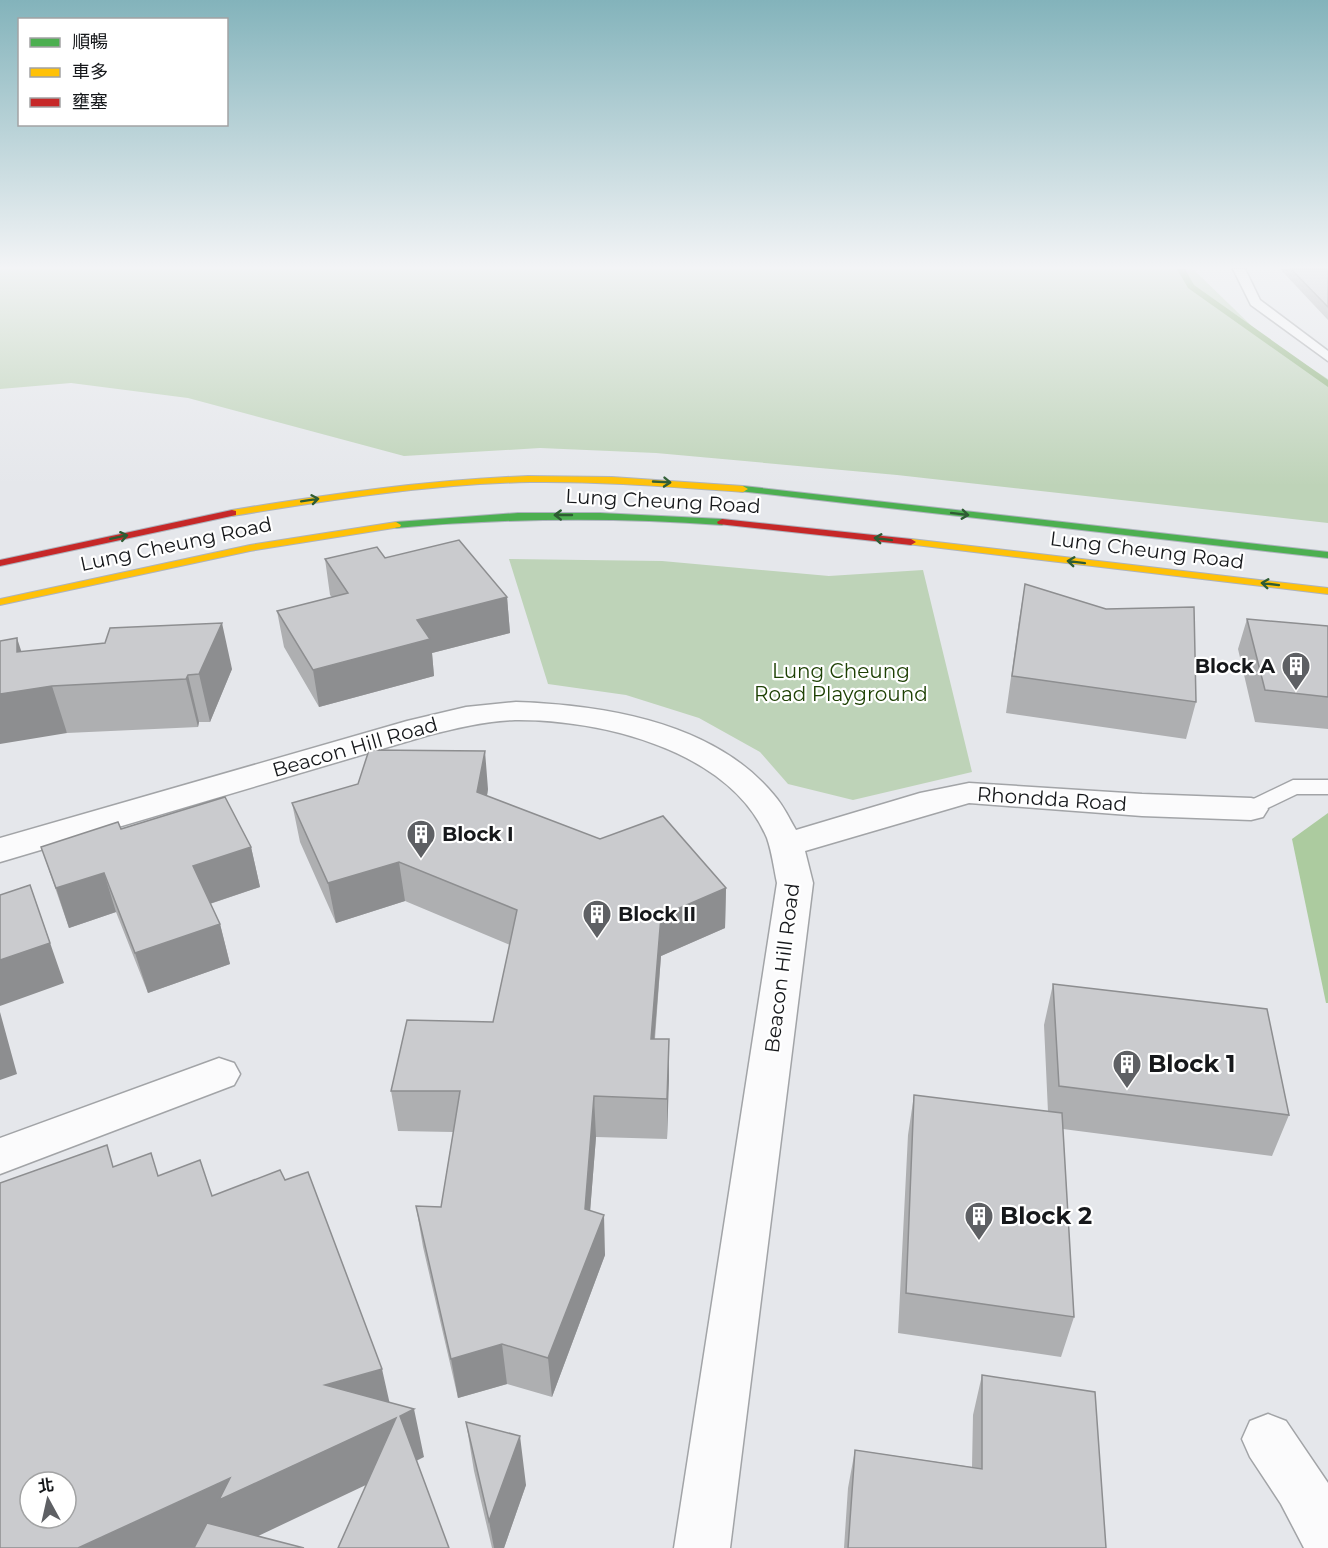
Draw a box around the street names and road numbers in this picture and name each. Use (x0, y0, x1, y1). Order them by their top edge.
street label: Lung Cheung Road (565, 484, 761, 518)
street label: Lung Cheung Road (78, 512, 274, 576)
street label: Lung Cheung Road (1049, 526, 1245, 574)
street label: Beacon Hill Road (270, 712, 440, 782)
street label: Rhondda Road (976, 782, 1128, 816)
street label: Beacon Hill Road (760, 882, 804, 1054)

